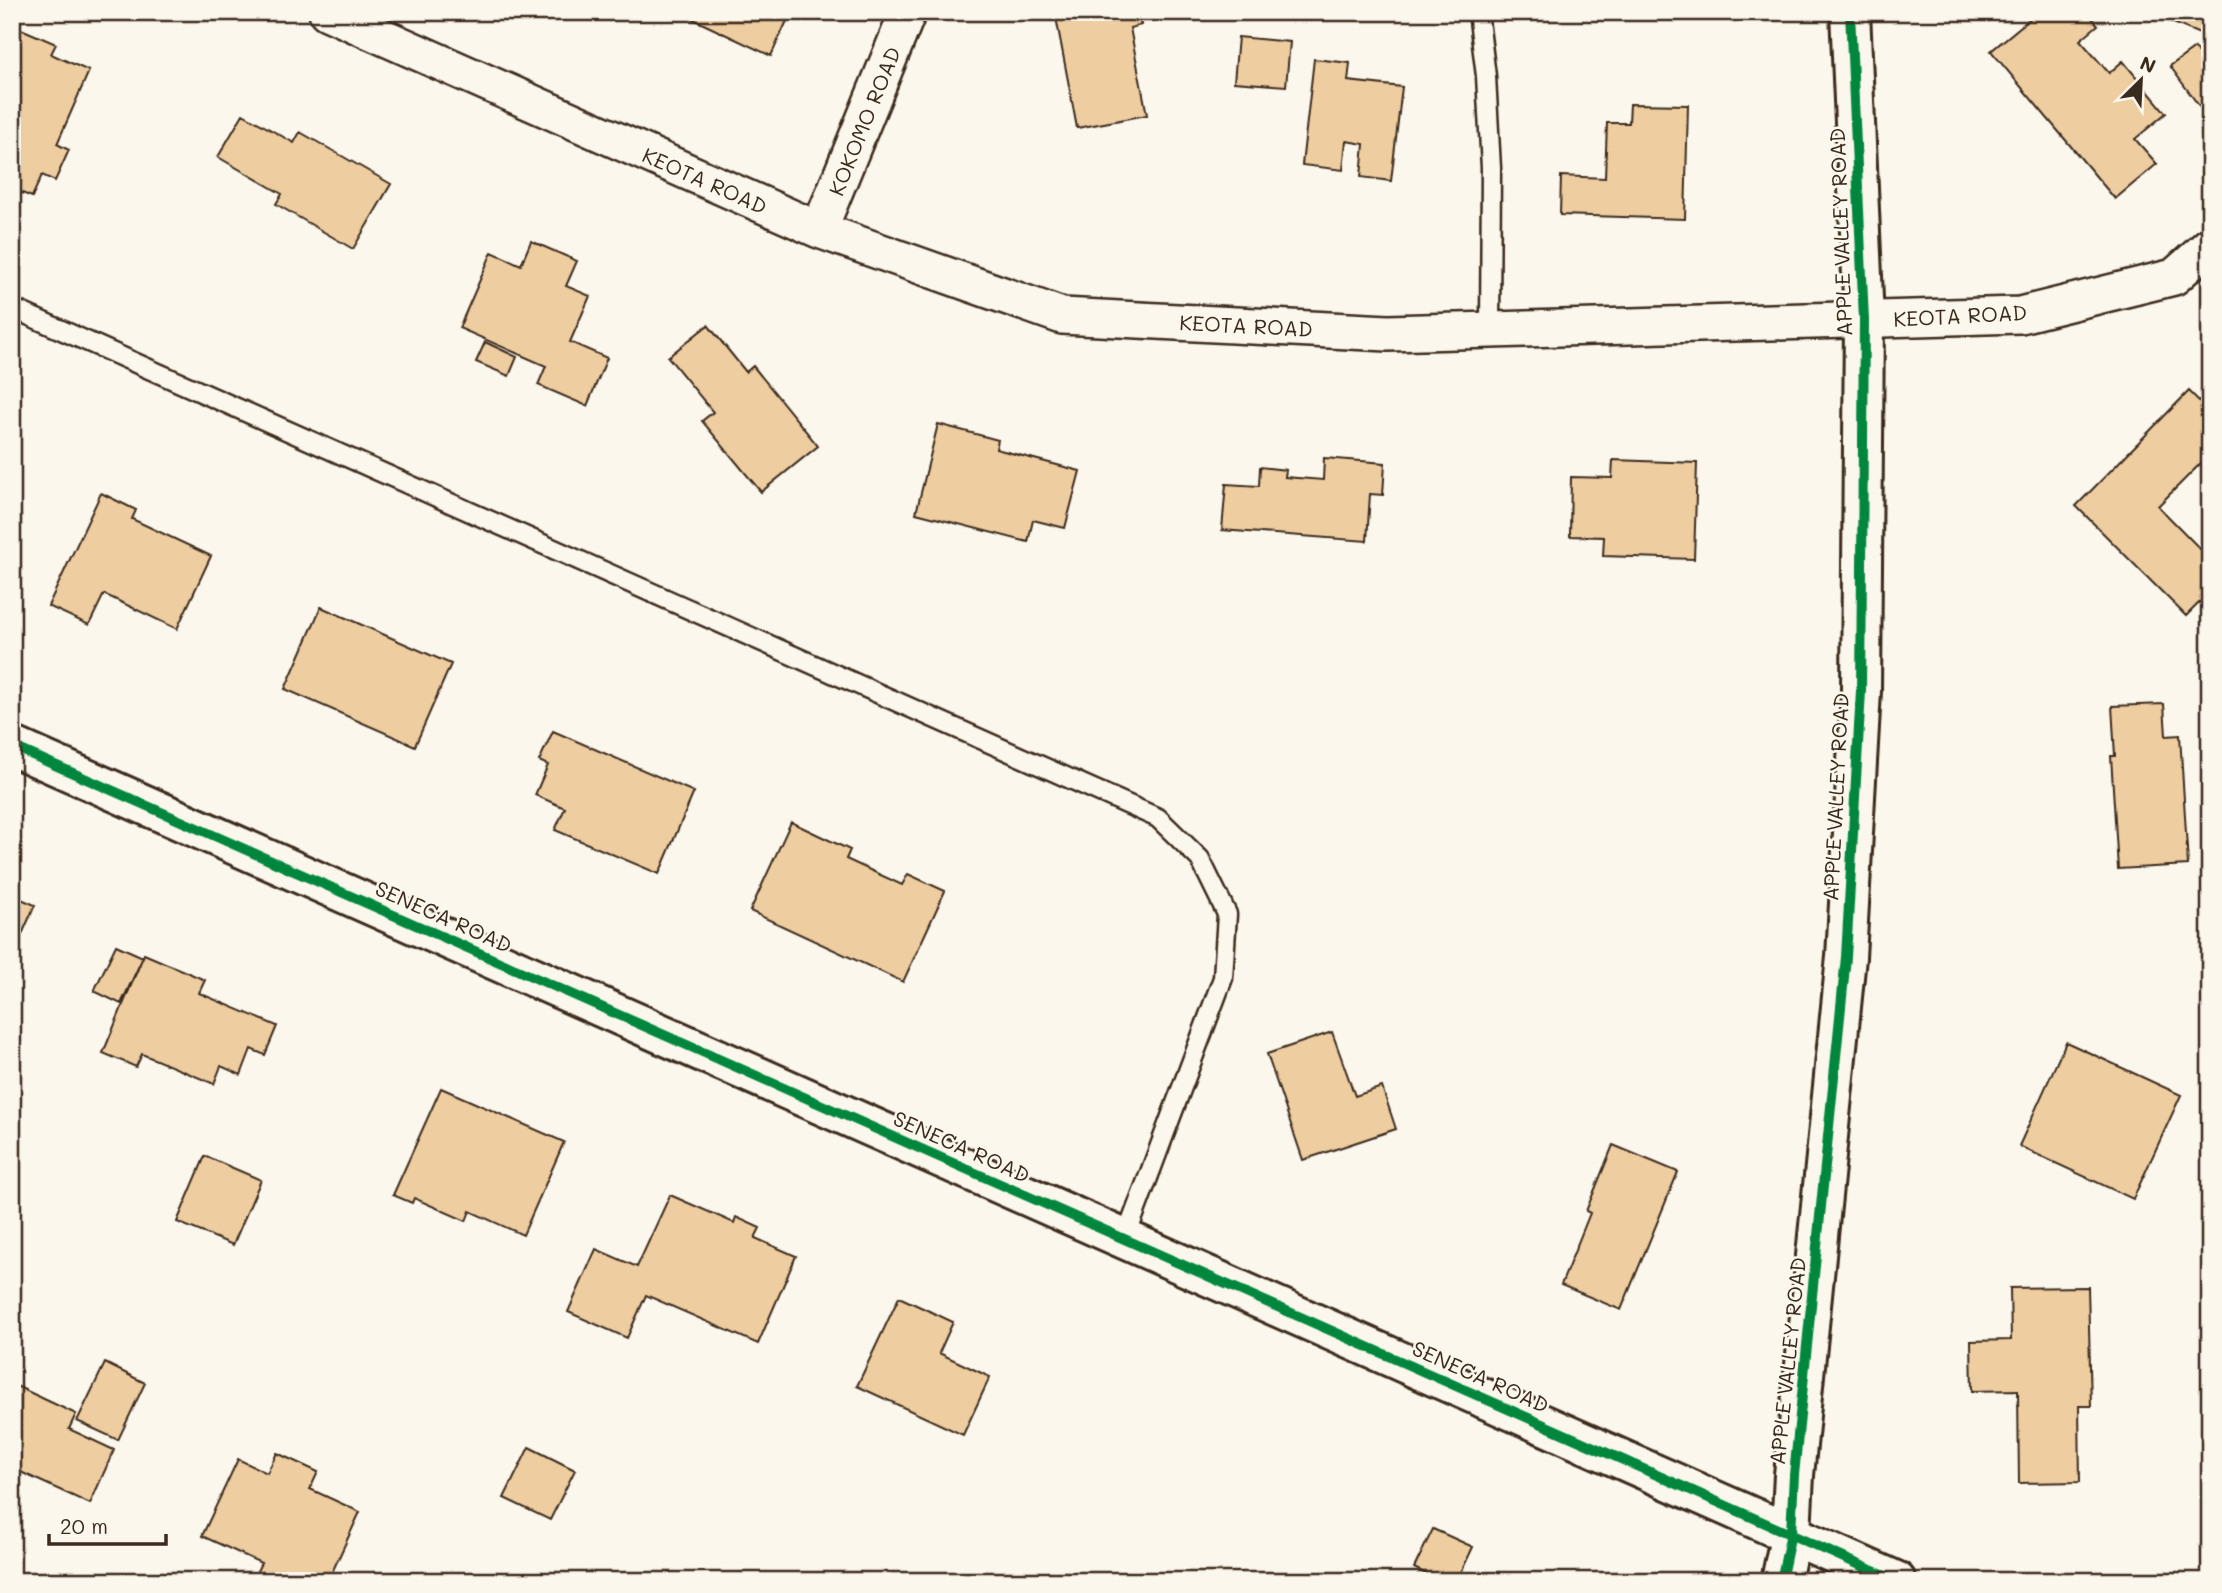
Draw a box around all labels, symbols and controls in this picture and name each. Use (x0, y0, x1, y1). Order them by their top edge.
street label: KOKOMO ROAD (822, 43, 906, 199)
north arrow (2106, 46, 2176, 116)
text: N (2136, 50, 2160, 78)
street label: APPLE VALLEY ROAD (1823, 127, 1857, 337)
street label: KEOTA ROAD (639, 141, 771, 219)
street label: KEOTA ROAD (1893, 298, 2027, 332)
street label: KEOTA ROAD (1179, 308, 1313, 342)
street label: APPLE VALLEY ROAD (1816, 692, 1854, 902)
street label: SENECA ROAD (372, 874, 516, 958)
street label: SENECA ROAD (890, 1104, 1034, 1188)
street label: APPLE VALLEY ROAD (1763, 1256, 1811, 1466)
street label: SENECA ROAD (1409, 1334, 1553, 1418)
scale bar (49, 1502, 166, 1546)
text: 20 m (60, 1512, 108, 1539)

